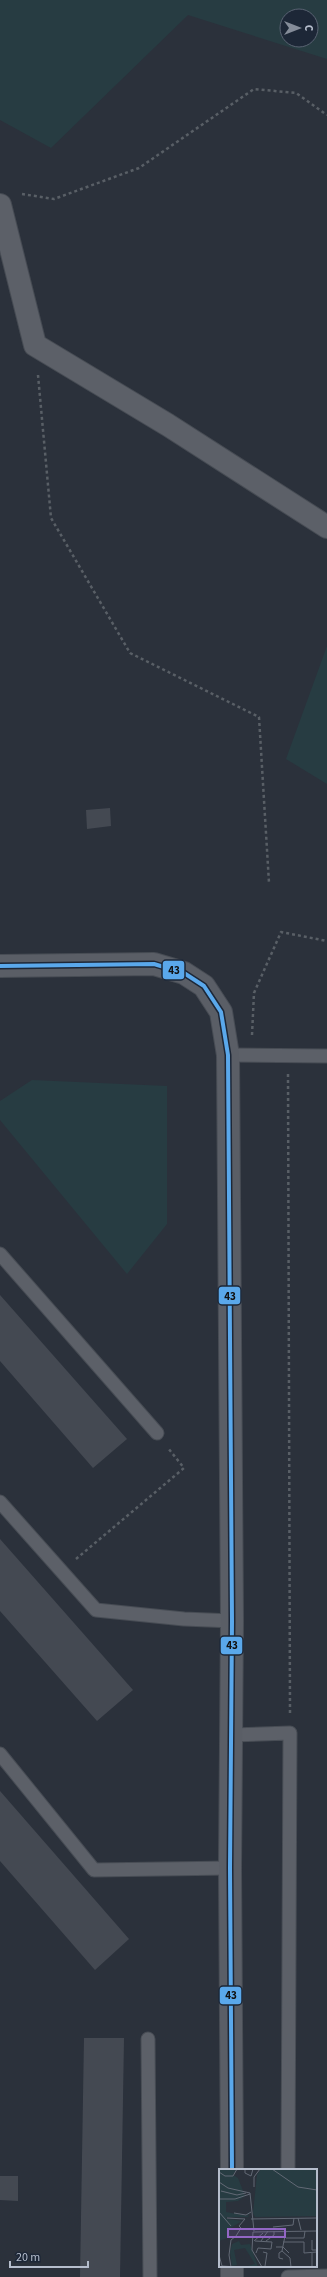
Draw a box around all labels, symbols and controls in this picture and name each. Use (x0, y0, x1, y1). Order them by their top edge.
north arrow (279, 8, 319, 48)
text: С (301, 25, 316, 32)
line badge: 43 (162, 960, 185, 980)
text: 43 (168, 963, 180, 978)
line badge: 43 (218, 1286, 241, 1305)
text: 43 (224, 1289, 236, 1304)
line badge: 43 (220, 1636, 243, 1655)
text: 43 (226, 1638, 238, 1653)
line badge: 43 (219, 1986, 242, 2005)
text: 43 (225, 1988, 237, 2003)
inset map (219, 2169, 317, 2267)
scale bar (10, 2243, 88, 2269)
text: 20 m (16, 2249, 40, 2266)

